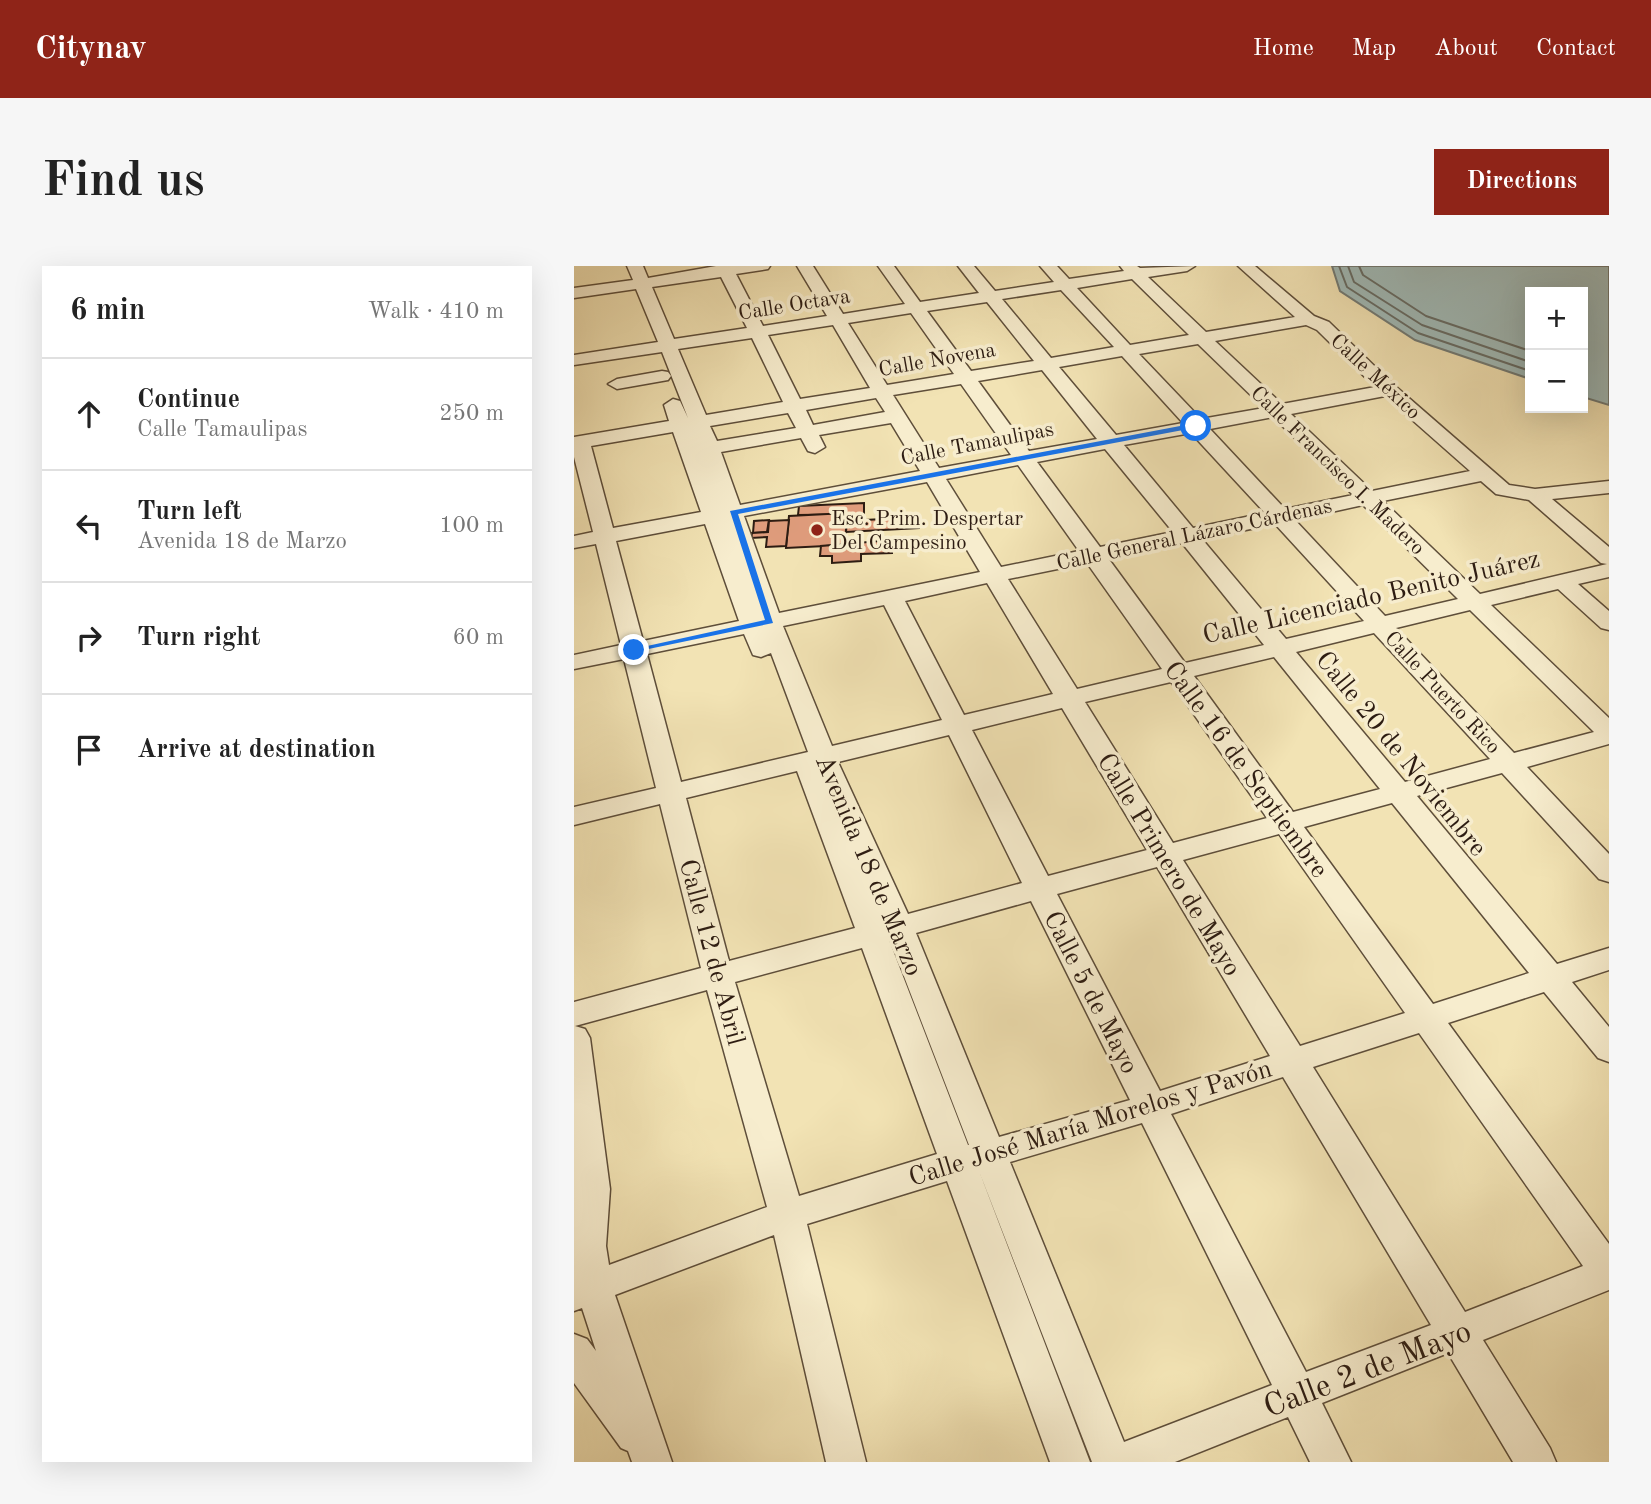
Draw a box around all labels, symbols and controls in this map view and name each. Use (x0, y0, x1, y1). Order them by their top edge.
text: Citynav (35, 33, 147, 66)
text: Home (1253, 37, 1314, 61)
text: Map (1352, 37, 1396, 61)
text: About (1434, 37, 1498, 61)
text: Contact (1536, 37, 1616, 61)
button: Directions (1434, 149, 1609, 215)
text: Find us (42, 158, 205, 207)
street label: Calle Octava (737, 286, 852, 325)
map controls (1525, 287, 1588, 413)
button: + (1525, 287, 1588, 350)
text: 6 min (70, 296, 145, 326)
text: Walk · 410 m (368, 300, 504, 323)
street label: Calle México (1326, 330, 1424, 424)
street label: Calle Novena (877, 340, 997, 381)
button: − (1525, 350, 1588, 413)
street label: Calle Francisco I. Madero (1246, 383, 1428, 560)
text: Continue (137, 387, 240, 413)
icon: ahead (70, 395, 108, 433)
text: 250 m (439, 402, 504, 425)
route start (1180, 410, 1211, 441)
text: Calle Tamaulipas (137, 418, 307, 441)
street label: Calle Tamaulipas (899, 419, 1056, 470)
street label: Calle General Lázaro Cárdenas (1055, 496, 1334, 575)
text: Turn left (137, 499, 242, 525)
icon: left (70, 507, 108, 545)
place label: Esc. Prim. Despertar Del Campesino (831, 509, 1024, 554)
text: 100 m (439, 514, 504, 537)
marker: Esc. Prim. Despertar Del Campesino (809, 522, 825, 538)
text: Avenida 18 de Marzo (137, 530, 347, 553)
street label: Calle Licenciado Benito Juárez (1200, 546, 1543, 649)
icon: right (70, 619, 108, 657)
text: Turn right (137, 625, 260, 651)
text: 60 m (453, 626, 504, 649)
street label: Calle Puerto Rico (1380, 628, 1504, 758)
route end (618, 634, 649, 665)
street label: Calle 20 de Noviembre (1310, 647, 1491, 862)
street label: Calle 16 de Septiembre (1158, 657, 1332, 883)
icon: arrive (70, 731, 108, 769)
text: Arrive at destination (137, 737, 376, 763)
street label: Calle Primero de Mayo (1092, 749, 1245, 981)
street label: Avenida 18 de Marzo (810, 751, 926, 980)
street label: Calle 12 de Abril (674, 857, 748, 1048)
street label: Calle 5 de Mayo (1038, 908, 1142, 1078)
street label: Calle José María Morelos y Pavón (906, 1056, 1275, 1192)
street label: Calle 2 de Mayo (1260, 1317, 1476, 1425)

